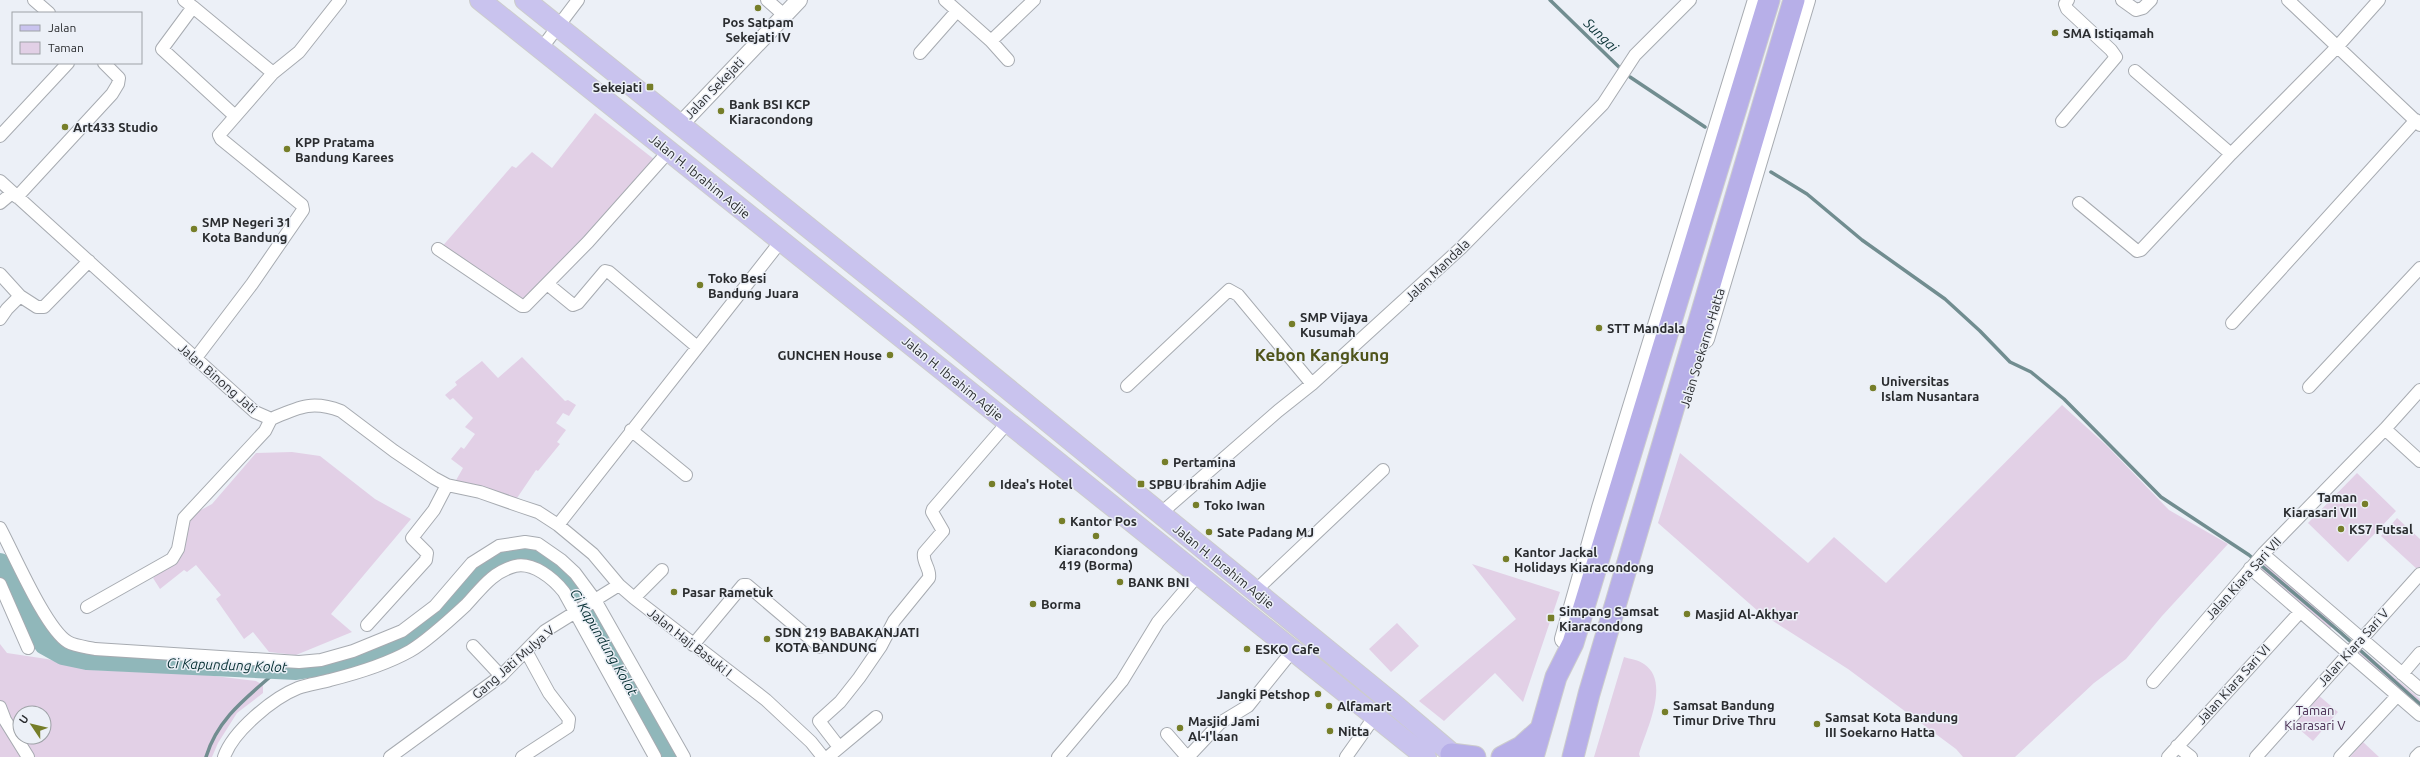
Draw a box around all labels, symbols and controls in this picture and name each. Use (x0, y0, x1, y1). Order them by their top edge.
marker: Pos Satpam Sekejati IV (753, 3, 763, 13)
legend (12, 12, 142, 64)
water label: Sungai (1580, 14, 1622, 55)
place label: Pos Satpam Sekejati IV (722, 15, 794, 44)
text: Jalan (48, 21, 76, 34)
place label: SMA Istiqamah (2063, 26, 2154, 40)
marker: SMA Istiqamah (2050, 28, 2060, 38)
text: Taman (48, 41, 84, 54)
street label: Jalan Sekejati (681, 55, 747, 121)
place label: Sekejati (593, 80, 642, 94)
marker: Sekejati (645, 82, 655, 92)
place label: Bank BSI KCP Kiaracondong (729, 97, 813, 126)
marker: Bank BSI KCP Kiaracondong (716, 106, 726, 116)
place label: Art433 Studio (73, 120, 158, 134)
marker: Art433 Studio (60, 122, 70, 132)
street label: Jalan H. Ibrahim Adjie (647, 131, 753, 221)
place label: KPP Pratama Bandung Karees (295, 135, 394, 164)
marker: KPP Pratama Bandung Karees (282, 144, 292, 154)
place label: SMP Negeri 31 Kota Bandung (202, 215, 291, 244)
marker: SMP Negeri 31 Kota Bandung (189, 224, 199, 234)
street label: Jalan Mandala (1402, 236, 1472, 304)
place label: Toko Besi Bandung Juara (708, 271, 799, 300)
marker: Toko Besi Bandung Juara (695, 280, 705, 290)
street label: Jalan Soekarno-Hatta (1677, 286, 1727, 410)
place label: SMP Vijaya Kusumah (1300, 310, 1368, 339)
marker: SMP Vijaya Kusumah (1287, 319, 1297, 329)
place label: STT Mandala (1607, 321, 1685, 335)
marker: STT Mandala (1594, 323, 1604, 333)
street label: Jalan H. Ibrahim Adjie (900, 333, 1006, 423)
street label: Jalan Binong Jati (176, 340, 260, 416)
district label: Kebon Kangkung (1255, 345, 1389, 364)
place label: GUNCHEN House (777, 348, 882, 362)
marker: GUNCHEN House (885, 350, 895, 360)
place label: Universitas Islam Nusantara (1881, 374, 1979, 403)
marker: Universitas Islam Nusantara (1868, 383, 1878, 393)
place label: Pertamina (1173, 455, 1236, 469)
marker: Pertamina (1160, 457, 1170, 467)
place label: Idea's Hotel (1000, 477, 1073, 491)
place label: SPBU Ibrahim Adjie (1149, 477, 1266, 491)
marker: Idea's Hotel (987, 479, 997, 489)
marker: SPBU Ibrahim Adjie (1136, 479, 1146, 489)
place label: Taman Kiarasari VII (2283, 490, 2357, 519)
place label: Toko Iwan (1204, 498, 1265, 512)
marker: Taman Kiarasari VII (2360, 499, 2370, 509)
marker: Toko Iwan (1191, 500, 1201, 510)
place label: Kantor Pos (1070, 514, 1137, 528)
marker: Kantor Pos (1057, 516, 1067, 526)
street label: Jalan H. Ibrahim Adjie (1171, 521, 1277, 611)
place label: KS7 Futsal (2349, 522, 2413, 536)
marker: KS7 Futsal (2336, 524, 2346, 534)
place label: Sate Padang MJ (1217, 525, 1314, 539)
marker: Sate Padang MJ (1204, 527, 1214, 537)
marker: Kiaracondong 419 (Borma) (1091, 531, 1101, 541)
street label: Jalan Kiara Sari VII (2202, 534, 2284, 622)
place label: Kiaracondong 419 (Borma) (1054, 543, 1138, 573)
place label: Kantor Jackal Holidays Kiaracondong (1514, 545, 1654, 574)
marker: Kantor Jackal Holidays Kiaracondong (1501, 554, 1511, 564)
place label: BANK BNI (1128, 575, 1189, 589)
marker: BANK BNI (1115, 577, 1125, 587)
place label: Pasar Rametuk (682, 585, 774, 599)
water label: Ci Kapundung Kolot (567, 586, 641, 699)
marker: Pasar Rametuk (669, 587, 679, 597)
place label: Borma (1041, 597, 1081, 611)
marker: Borma (1028, 599, 1038, 609)
place label: Simpang Samsat Kiaracondong (1559, 604, 1659, 633)
street label: Jalan Haji Basuki I (645, 605, 735, 679)
street label: Jalan Kiara Sari V (2315, 605, 2392, 688)
place label: Masjid Al-Akhyar (1695, 607, 1799, 621)
marker: Masjid Al-Akhyar (1682, 609, 1692, 619)
marker: Simpang Samsat Kiaracondong (1546, 613, 1556, 623)
street label: Gang Jati Mulya V (469, 622, 557, 701)
place label: SDN 219 BABAKANJATI KOTA BANDUNG (775, 625, 919, 654)
marker: SDN 219 BABAKANJATI KOTA BANDUNG (762, 634, 772, 644)
street label: Jalan Kiara Sari VI (2194, 641, 2272, 727)
place label: ESKO Cafe (1255, 642, 1320, 656)
marker: ESKO Cafe (1242, 644, 1252, 654)
water label: Ci Kapundung Kolot (166, 655, 288, 675)
place label: Jangki Petshop (1216, 687, 1310, 701)
marker: Jangki Petshop (1313, 689, 1323, 699)
place label: Samsat Bandung Timur Drive Thru (1673, 698, 1776, 727)
place label: Alfamart (1337, 699, 1392, 713)
marker: Alfamart (1324, 701, 1334, 711)
park label: Taman Kiarasari V (2284, 703, 2346, 732)
north arrow (12, 705, 52, 745)
marker: Samsat Bandung Timur Drive Thru (1660, 707, 1670, 717)
place label: Samsat Kota Bandung III Soekarno Hatta (1825, 710, 1958, 739)
text: U (17, 713, 31, 726)
place label: Masjid Jami Al-I'laan (1188, 714, 1260, 743)
marker: Samsat Kota Bandung III Soekarno Hatta (1812, 719, 1822, 729)
marker: Masjid Jami Al-I'laan (1175, 723, 1185, 733)
place label: Nitta (1338, 724, 1369, 738)
marker: Nitta (1325, 726, 1335, 736)

